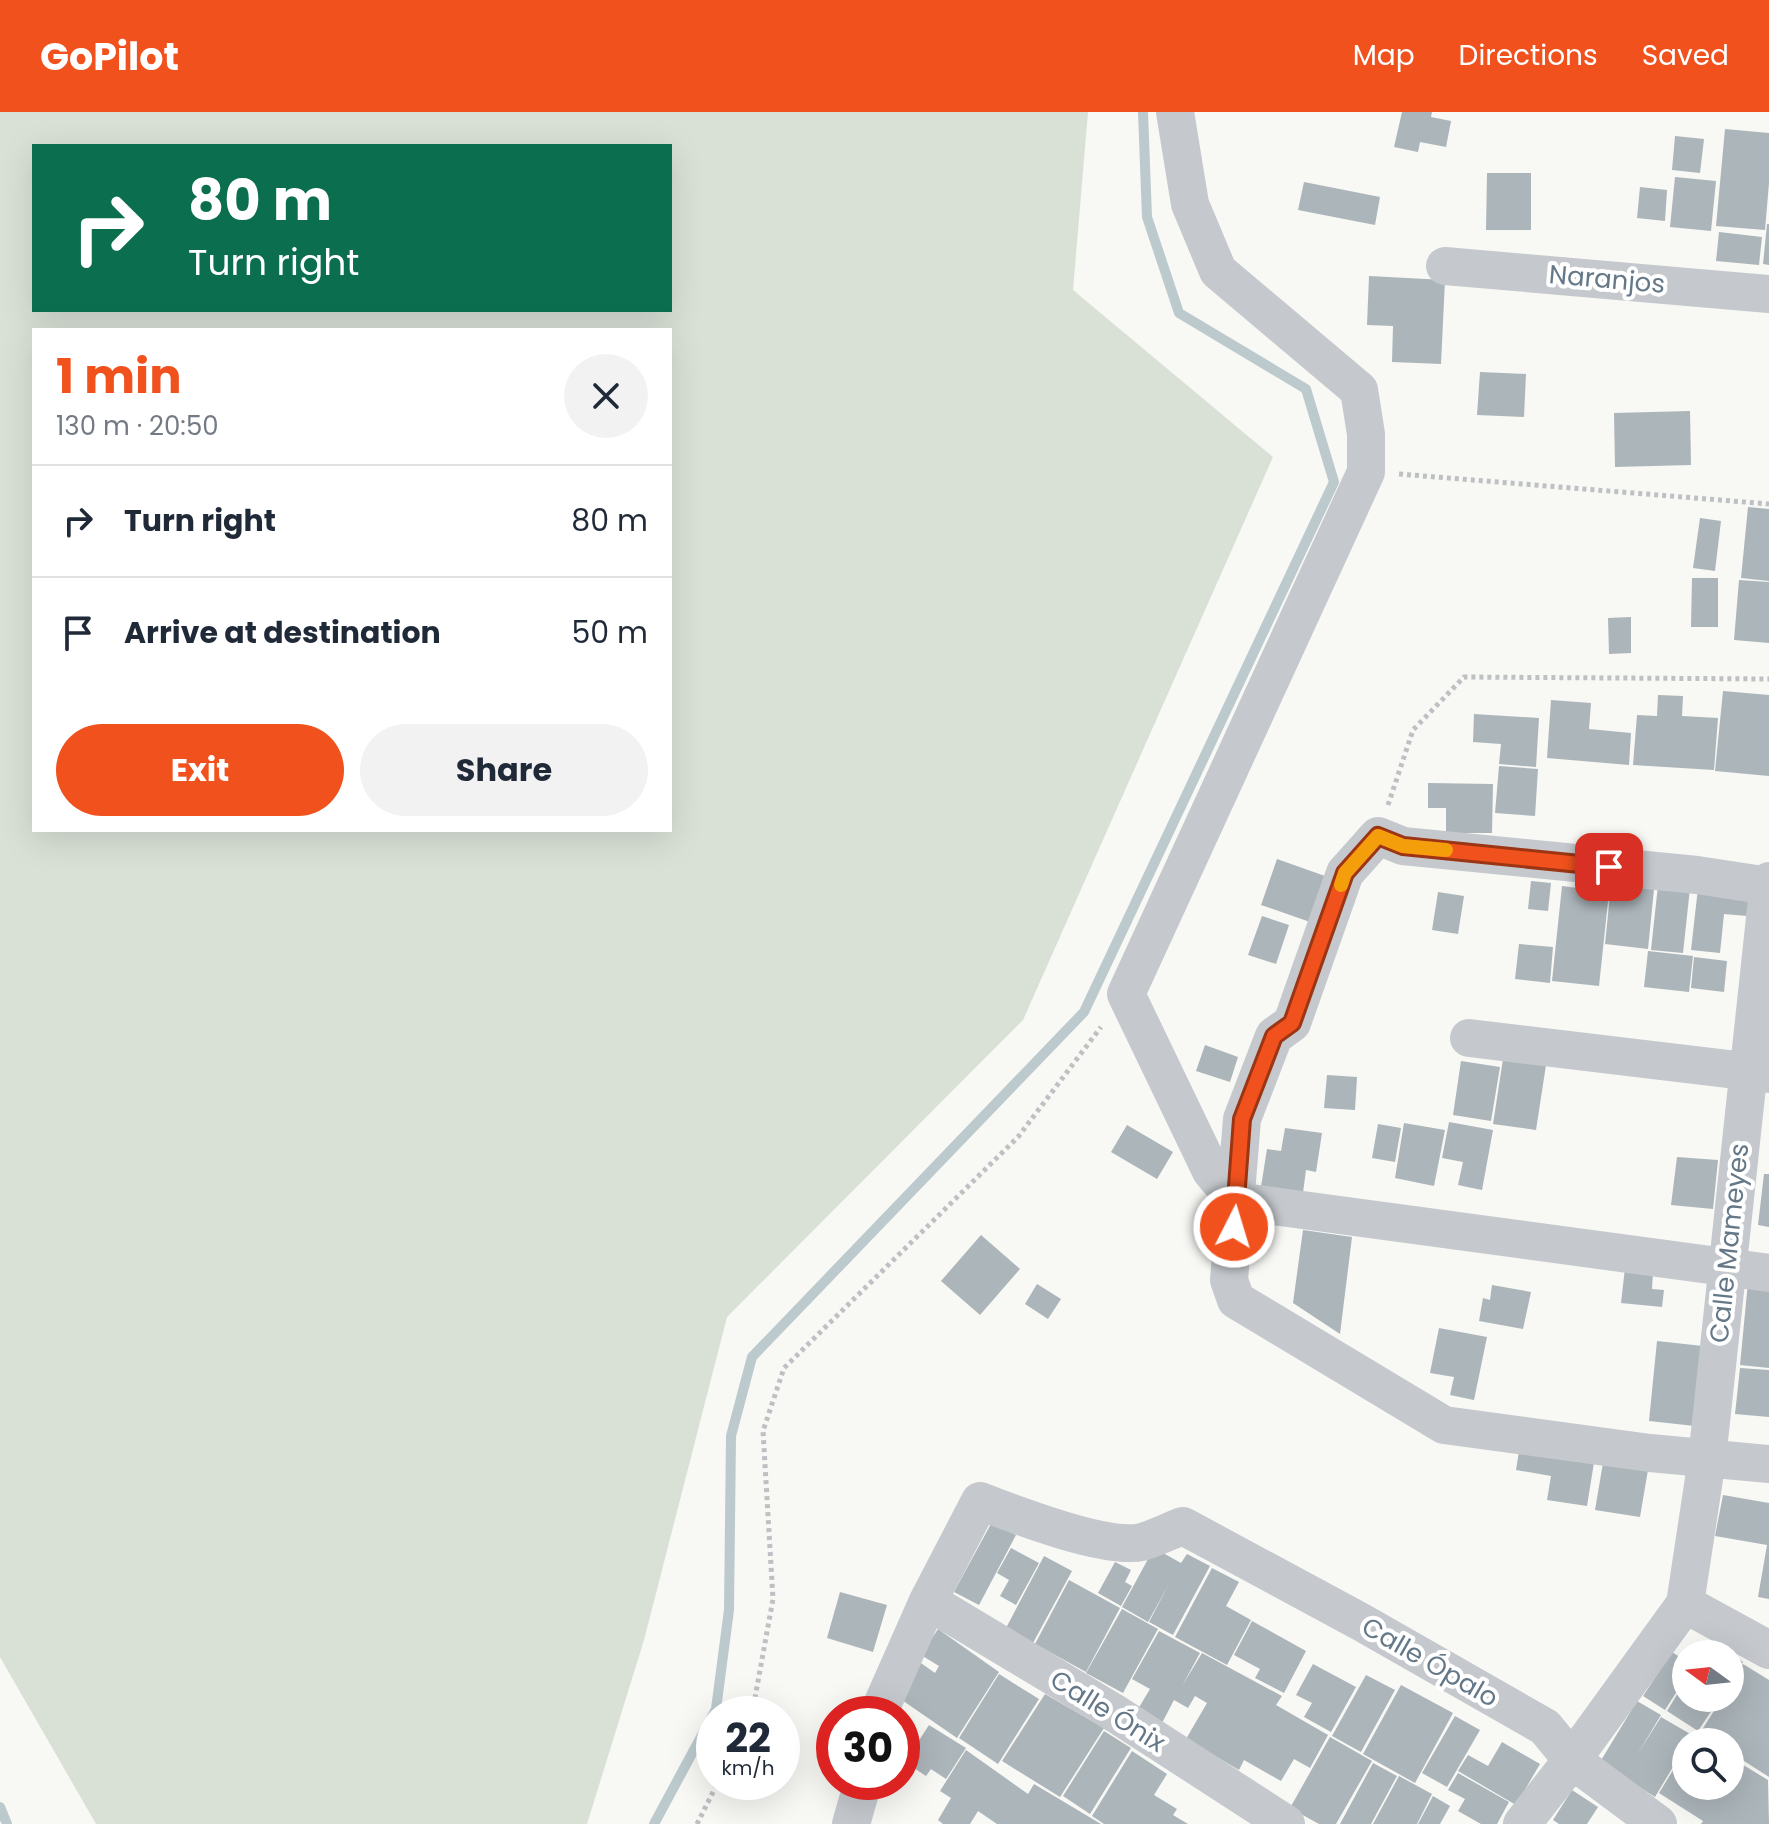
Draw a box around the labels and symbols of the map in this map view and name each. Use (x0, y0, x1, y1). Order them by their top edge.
street label: Naranjos (1547, 256, 1667, 302)
pin (1575, 833, 1643, 901)
street label: Calle Mameyes (1701, 1141, 1757, 1345)
position arrow (1192, 1185, 1276, 1269)
street label: Calle Ópalo (1355, 1608, 1505, 1716)
north arrow (1672, 1640, 1744, 1712)
street label: Calle Ónix (1044, 1661, 1173, 1761)
speed limit sign: 30 (816, 1696, 920, 1800)

